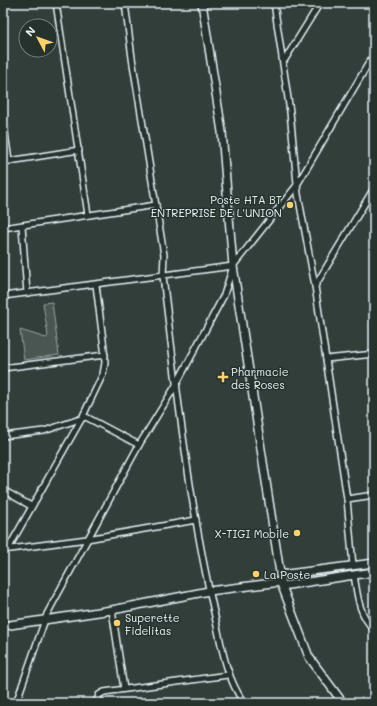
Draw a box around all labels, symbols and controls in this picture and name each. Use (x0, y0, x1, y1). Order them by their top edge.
north arrow (18, 18, 58, 58)
text: N (22, 23, 38, 39)
place label: Poste HTA BT ENTREPRISE DE L'UNION (151, 192, 282, 220)
marker: Poste HTA BT ENTREPRISE DE L'UNION (285, 200, 295, 210)
place label: Pharmacie des Roses (231, 364, 289, 392)
marker: Pharmacie des Roses (218, 372, 228, 382)
place label: X-TIGI Mobile (214, 526, 289, 541)
marker: X-TIGI Mobile (292, 528, 302, 538)
place label: La Poste (264, 567, 311, 582)
marker: La Poste (251, 569, 261, 579)
place label: Superette Fidelitas (125, 610, 180, 638)
marker: Superette Fidelitas (112, 618, 122, 628)

